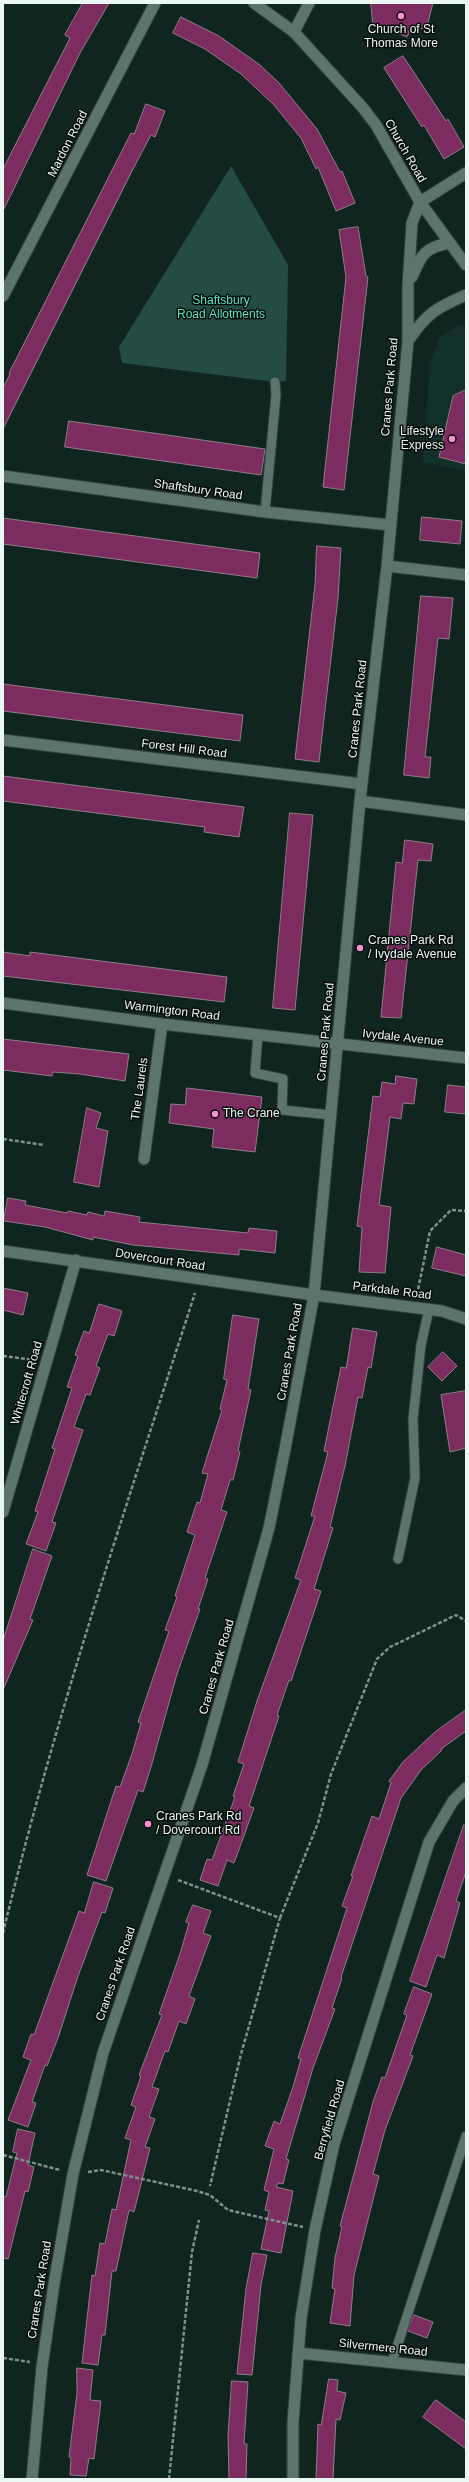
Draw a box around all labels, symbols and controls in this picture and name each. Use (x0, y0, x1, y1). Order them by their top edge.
marker: Church of St Thomas More (396, 11, 406, 21)
place label: Church of St Thomas More (364, 23, 438, 51)
street label: Mardon Road (45, 108, 91, 180)
street label: Church Road (381, 117, 429, 185)
park label: Shaftsbury Road Allotments (177, 294, 265, 322)
street label: Cranes Park Road (379, 337, 401, 437)
place label: Lifestyle Express (400, 425, 444, 453)
marker: Lifestyle Express (447, 434, 457, 444)
street label: Shaftsbury Road (153, 477, 243, 503)
street label: Cranes Park Road (346, 659, 370, 759)
street label: Forest Hill Road (140, 737, 228, 761)
place label: Cranes Park Rd / Ivydale Avenue (368, 934, 457, 962)
marker: Cranes Park Rd / Ivydale Avenue (355, 943, 365, 953)
street label: Cranes Park Road (315, 982, 337, 1082)
street label: Warmington Road (123, 998, 221, 1024)
street label: Ivydale Avenue (362, 1027, 444, 1049)
street label: The Laurels (128, 1057, 152, 1121)
place label: The Crane (223, 1107, 280, 1121)
marker: The Crane (210, 1109, 220, 1119)
street label: Dovercourt Road (114, 1246, 206, 1274)
street label: Parkdale Road (352, 1279, 432, 1303)
street label: Cranes Park Road (274, 1302, 306, 1402)
street label: Whitecroft Road (8, 1340, 46, 1426)
street label: Cranes Park Road (196, 1618, 238, 1716)
place label: Cranes Park Rd / Dovercourt Rd (156, 1810, 241, 1838)
marker: Cranes Park Rd / Dovercourt Rd (143, 1819, 153, 1829)
street label: Cranes Park Road (93, 1925, 139, 2023)
street label: Berryfield Road (312, 2078, 348, 2162)
street label: Cranes Park Road (25, 2240, 55, 2340)
street label: Silvermere Road (338, 2336, 428, 2360)

